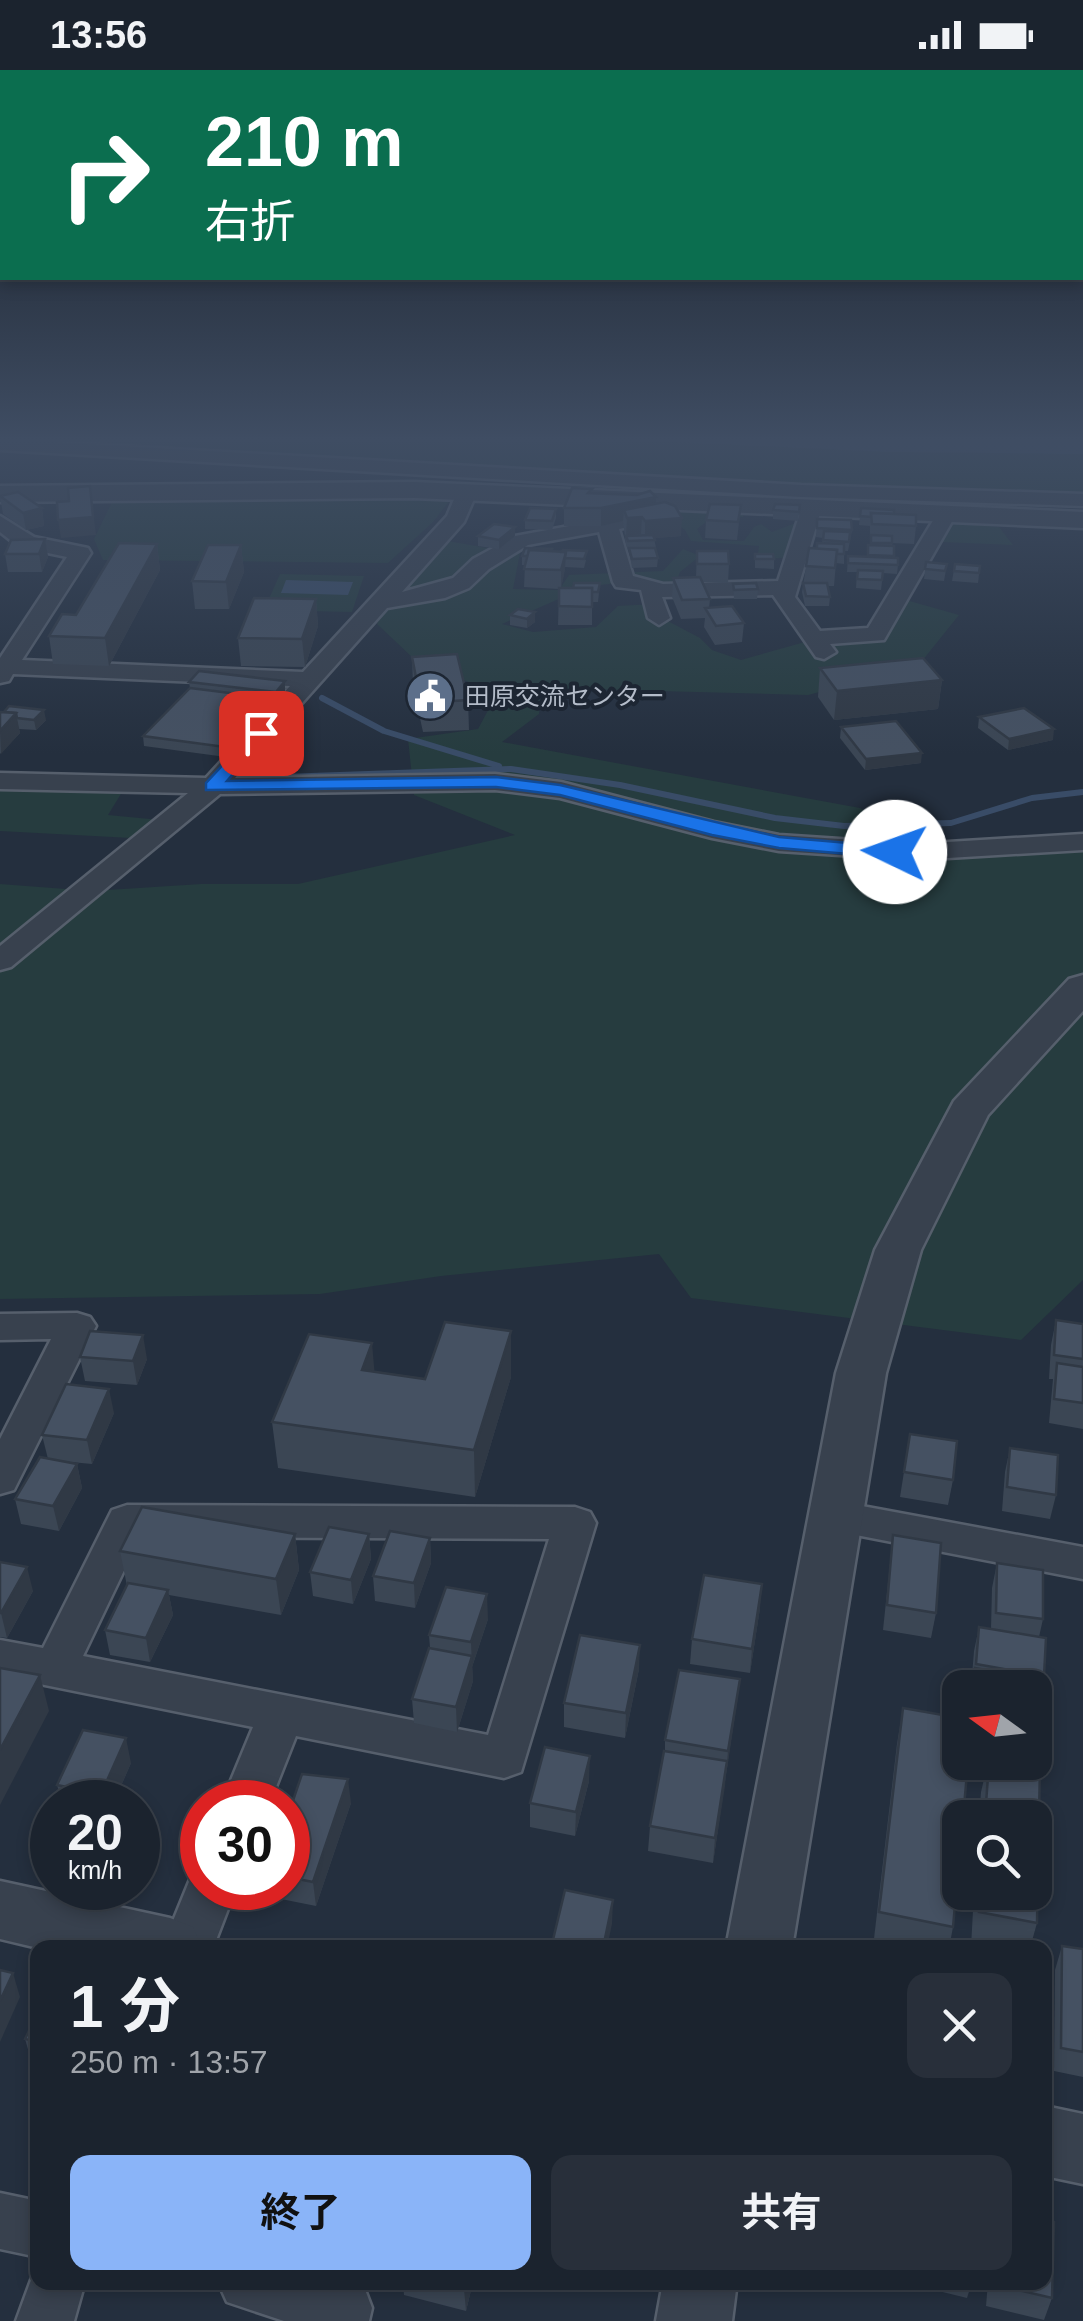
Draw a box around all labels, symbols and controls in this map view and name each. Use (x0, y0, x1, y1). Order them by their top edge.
text: 13:56 (50, 14, 147, 56)
text: 210 m (205, 103, 403, 181)
icon: right (40, 110, 170, 240)
text: 右折 (205, 196, 295, 247)
public building icon: 田原交流センター (404, 670, 456, 722)
place label: 田原交流センター (465, 682, 665, 710)
pin (219, 691, 304, 776)
icon: arrive (234, 706, 289, 761)
position arrow (843, 800, 947, 904)
north arrow (942, 1670, 1052, 1780)
map controls (942, 1670, 1052, 1910)
speed limit sign: 30 (180, 1780, 310, 1910)
button: search (942, 1800, 1052, 1910)
text: 20 (67, 1805, 123, 1861)
text: km/h (68, 1856, 122, 1884)
text: 1 分 (70, 1973, 180, 2040)
button: close (907, 1973, 1012, 2078)
text: 250 m · 13:57 (70, 2044, 267, 2080)
button: 終了 (70, 2155, 531, 2270)
button: 共有 (551, 2155, 1012, 2270)

